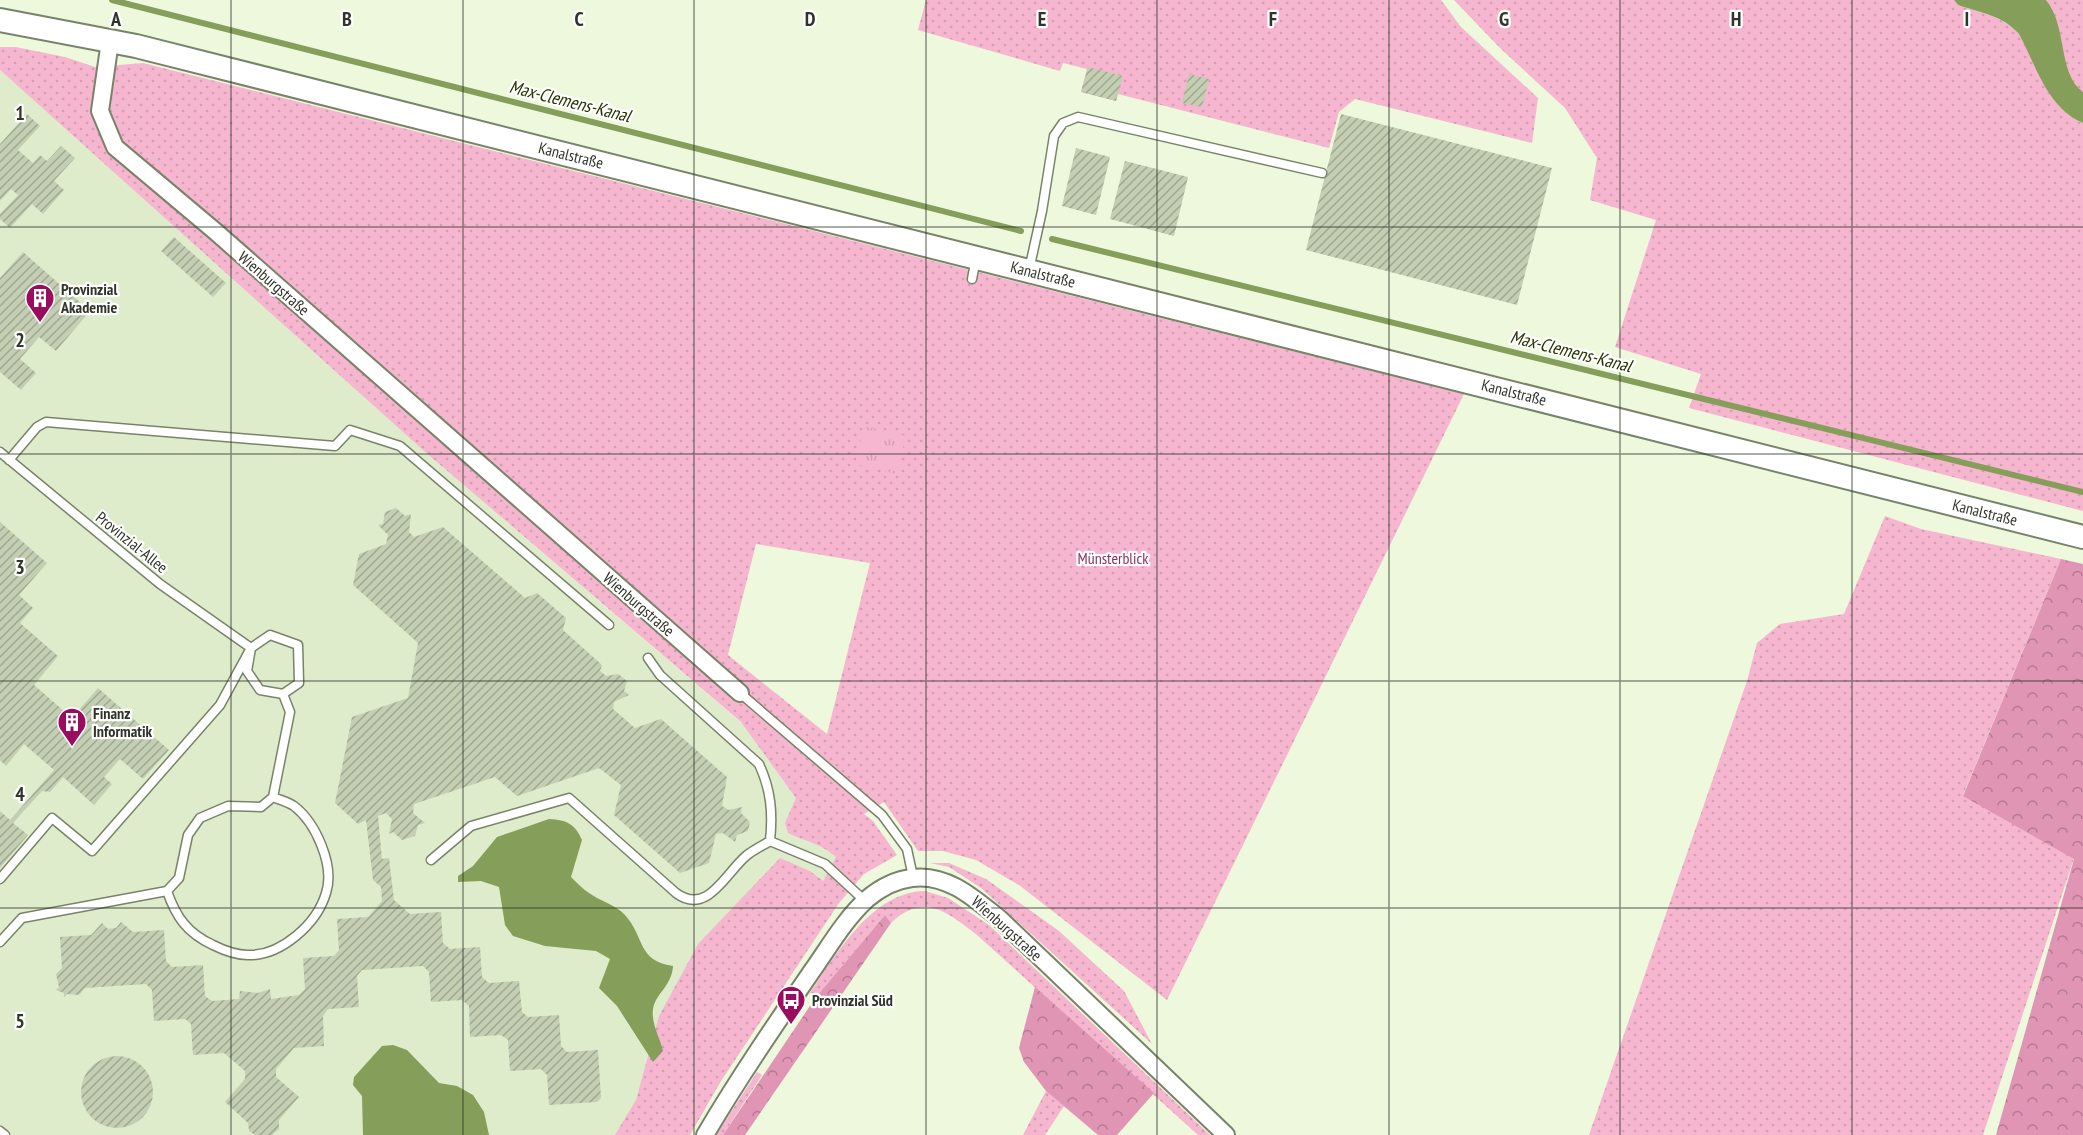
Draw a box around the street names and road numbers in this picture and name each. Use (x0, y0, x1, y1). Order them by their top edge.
street label: Kanalstraße (537, 137, 605, 173)
street label: Wienburgstraße (234, 247, 314, 319)
street label: Kanalstraße (1009, 256, 1077, 292)
street label: Kanalstraße (1480, 374, 1548, 410)
street label: Kanalstraße (1951, 494, 2019, 530)
street label: Provinzial-Allee (92, 507, 172, 577)
street label: Wienburgstraße (599, 568, 679, 640)
street label: Wienburgstraße (968, 891, 1046, 965)

